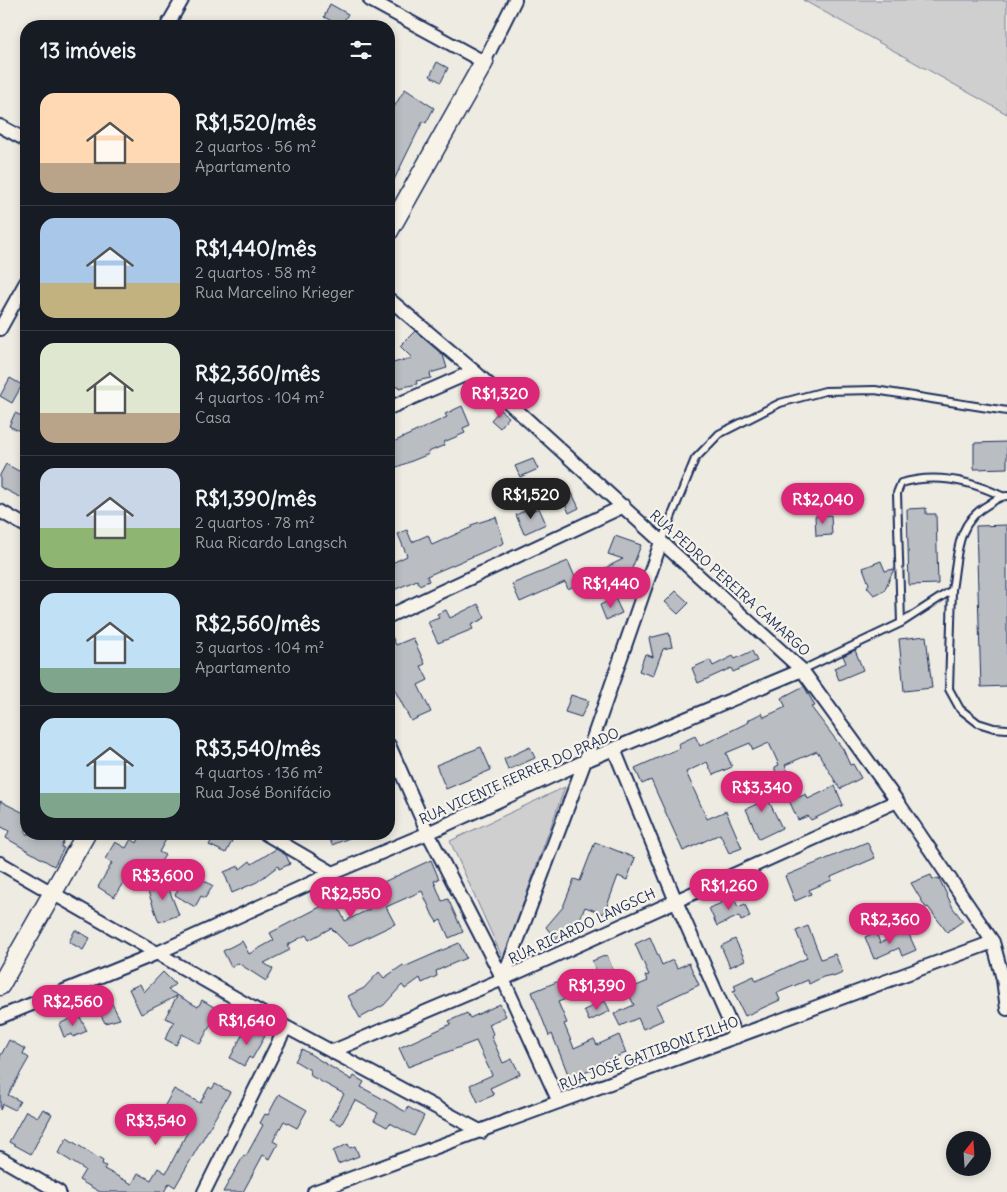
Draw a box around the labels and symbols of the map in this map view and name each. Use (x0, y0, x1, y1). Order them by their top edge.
pin: R$1,320 (454, 376, 546, 419)
pin: R$1,520 (485, 478, 577, 520)
pin: R$2,040 (777, 482, 869, 525)
street label: RUA PEDRO PEREIRA CAMARGO (646, 506, 814, 660)
pin: R$1,440 (565, 566, 657, 609)
street label: RUA VICENTE FERRER DO PRADO (416, 724, 622, 828)
pin: R$3,340 (716, 770, 808, 813)
pin: R$3,600 (117, 858, 209, 901)
pin: R$1,260 (683, 868, 775, 911)
pin: R$2,550 (305, 876, 397, 919)
street label: RUA RICARDO LANGSCH (506, 884, 658, 968)
pin: R$2,360 (844, 902, 936, 945)
pin: R$1,390 (551, 968, 643, 1011)
pin: R$2,560 (27, 984, 119, 1027)
pin: R$1,640 (201, 1004, 293, 1046)
street label: RUA JOSÉ GATTIBONI FILHO (557, 1012, 741, 1094)
pin: R$3,540 (110, 1104, 202, 1146)
north arrow (946, 1131, 991, 1176)

